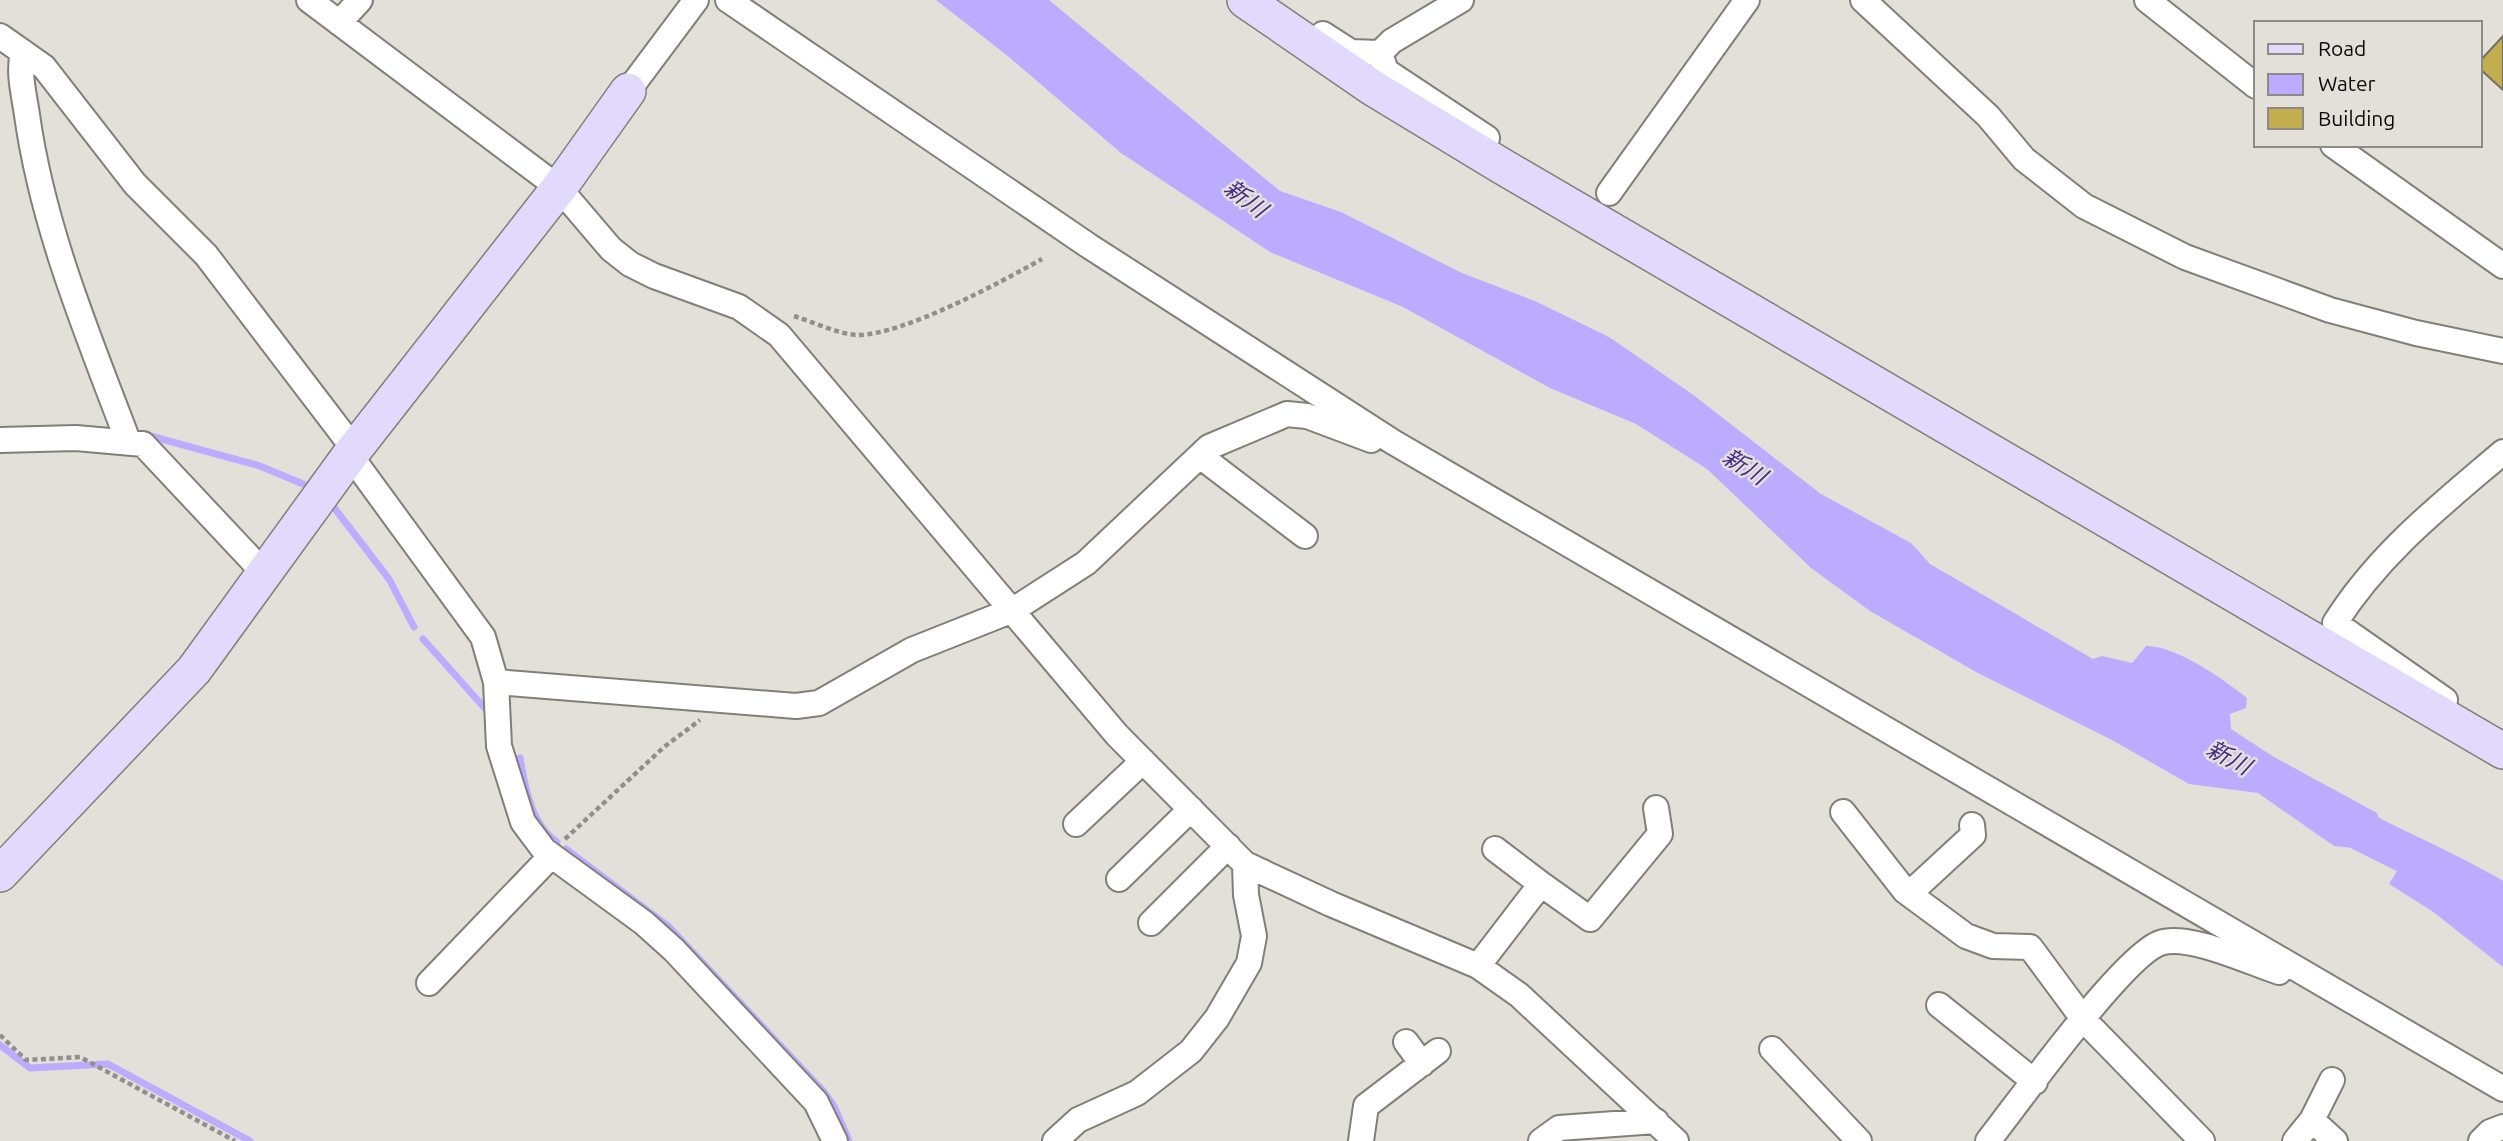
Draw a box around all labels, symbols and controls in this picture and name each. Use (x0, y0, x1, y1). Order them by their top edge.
legend (2254, 21, 2482, 147)
text: Road (2318, 36, 2366, 60)
text: Water (2318, 71, 2376, 95)
text: Building (2318, 106, 2395, 130)
water label: 新川 (1220, 174, 1274, 224)
water label: 新川 (1719, 443, 1774, 490)
water label: 新川 (2203, 735, 2258, 780)

